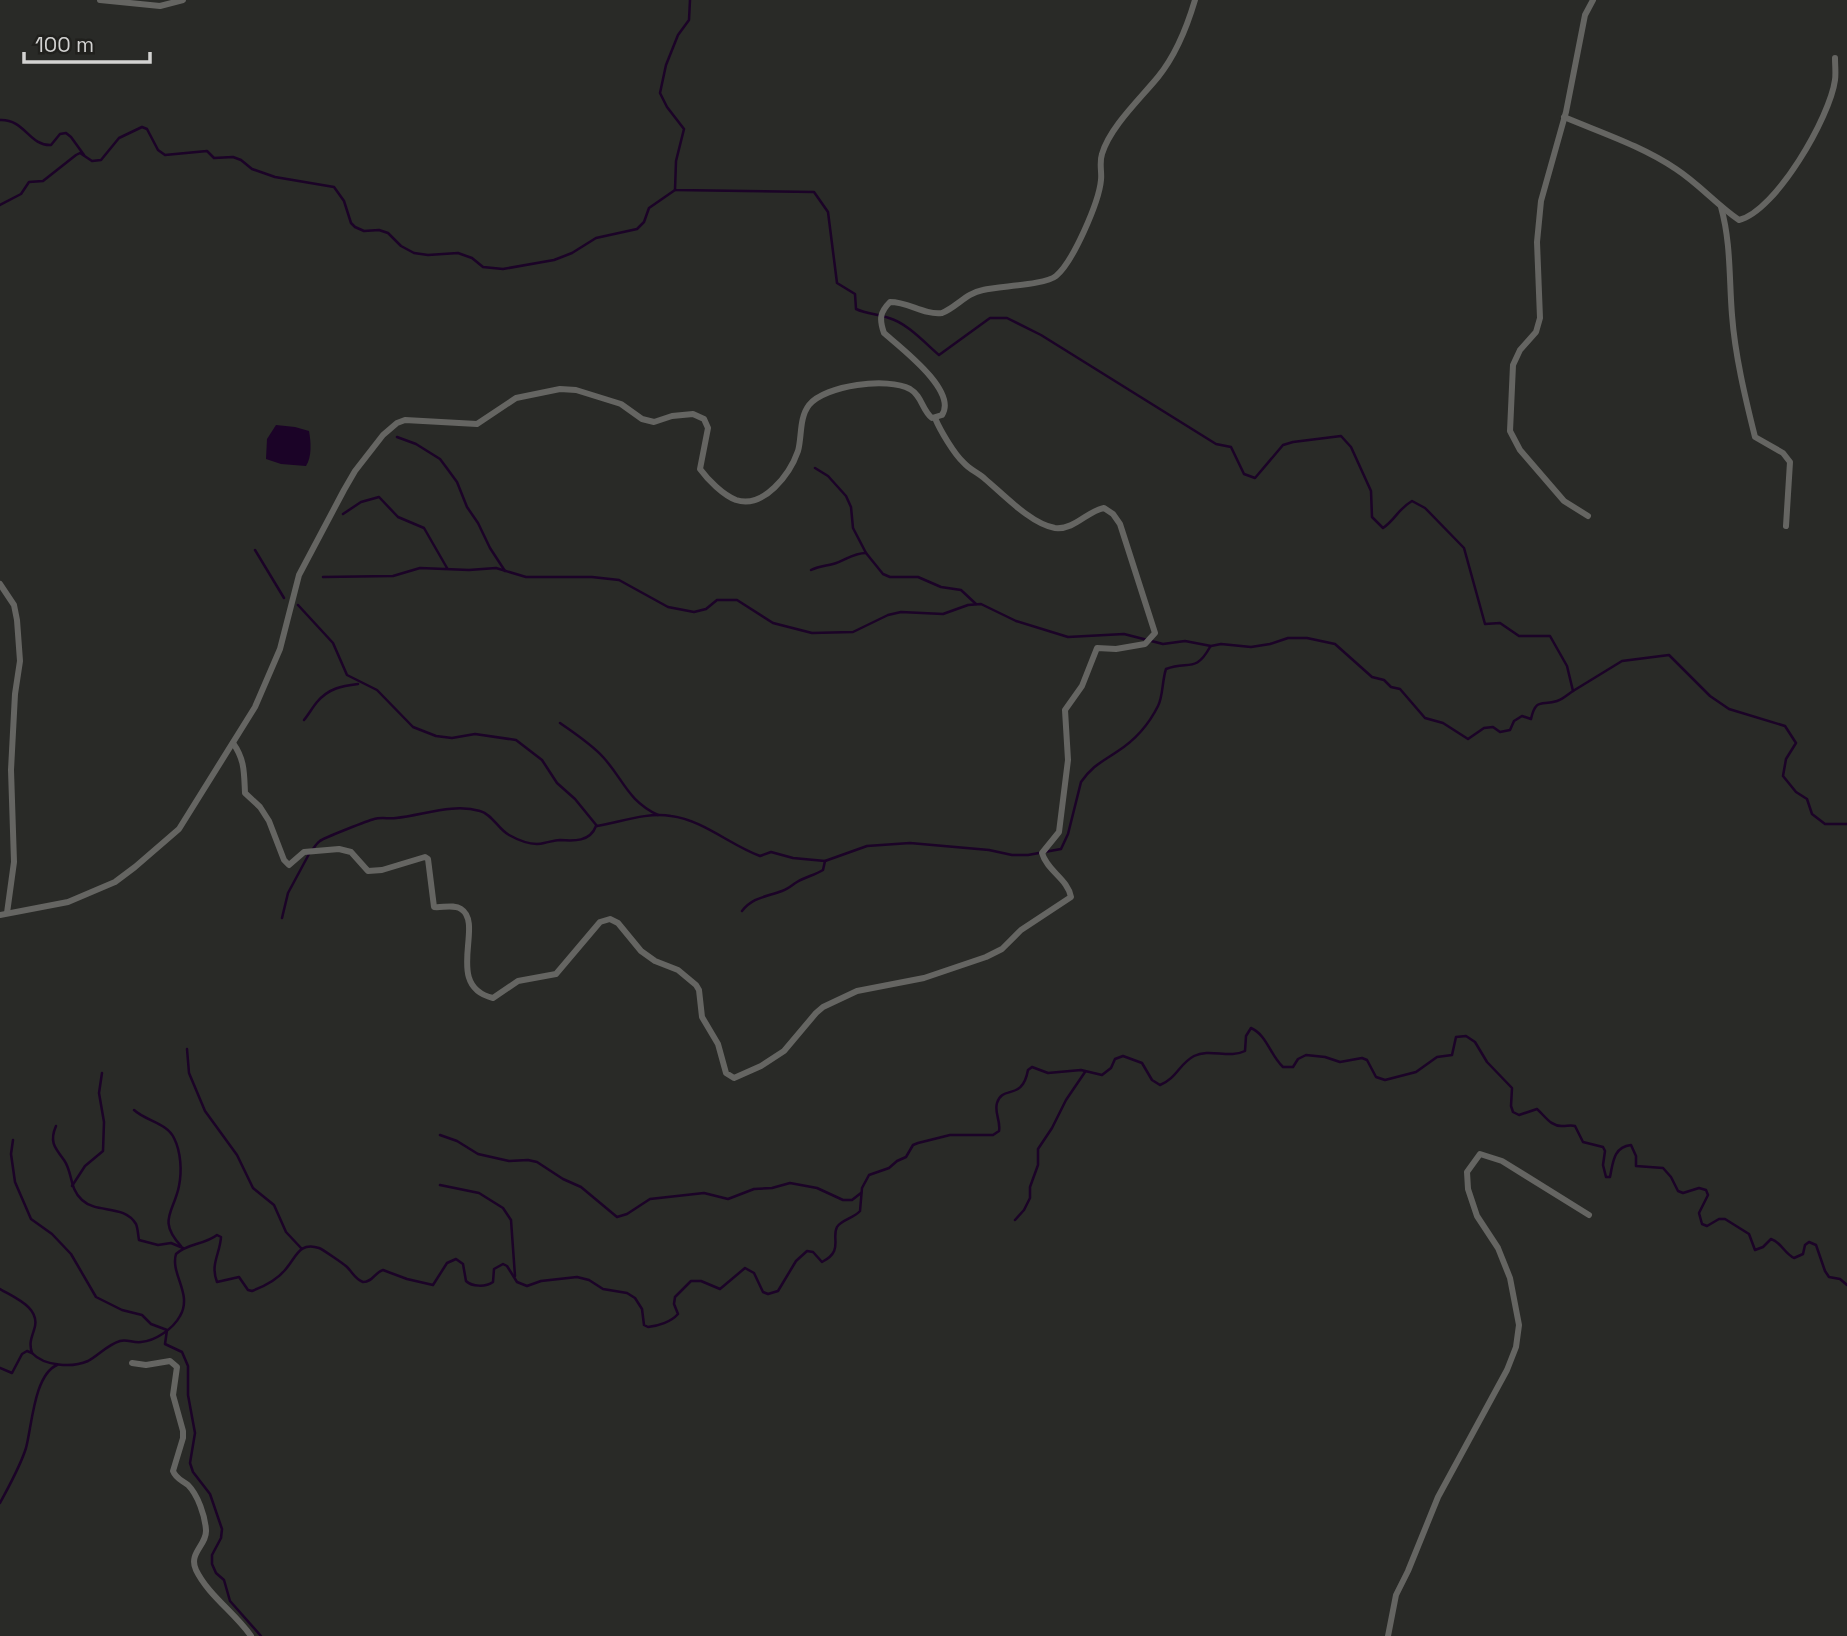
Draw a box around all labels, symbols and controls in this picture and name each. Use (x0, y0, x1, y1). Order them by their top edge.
scale bar (24, 21, 150, 65)
text: 100 m (35, 31, 94, 58)

